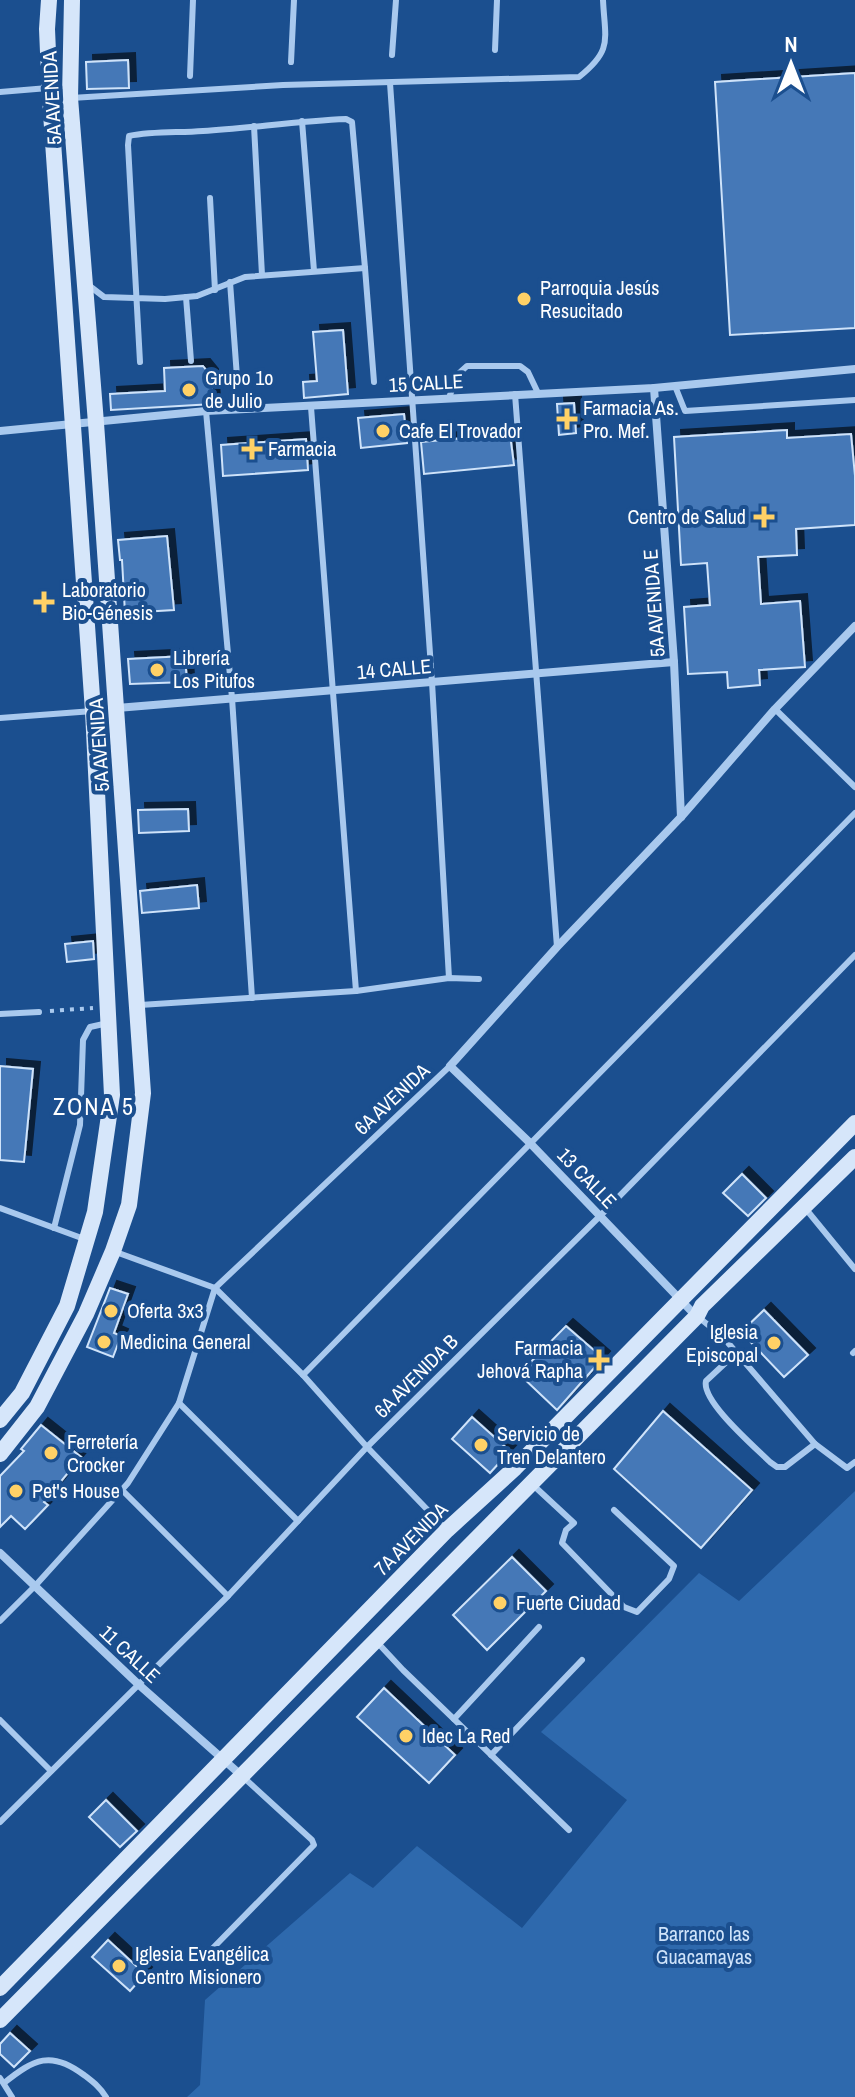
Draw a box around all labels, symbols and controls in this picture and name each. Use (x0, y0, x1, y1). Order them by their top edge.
north arrow (751, 24, 831, 104)
text: N (784, 29, 798, 59)
street label: 5A AVENIDA (36, 51, 67, 145)
place label: Parroquia Jesús Resucitado (540, 274, 659, 324)
marker: Parroquia Jesús Resucitado (515, 290, 533, 308)
place label: Grupo 1o de Julio (205, 364, 273, 414)
street label: 15 CALLE (388, 367, 464, 398)
marker: Grupo 1o de Julio (180, 381, 198, 399)
place label: Farmacia As. Pro. Mef. (583, 394, 679, 444)
marker: Farmacia As. Pro. Mef. (558, 410, 576, 428)
place label: Cafe El Trovador (399, 417, 523, 444)
marker: Cafe El Trovador (374, 422, 392, 440)
place label: Farmacia (268, 435, 336, 462)
marker: Farmacia (243, 440, 261, 458)
place label: Centro de Salud (627, 503, 746, 530)
marker: Centro de Salud (753, 506, 775, 528)
street label: 5A AVENIDA E (636, 548, 671, 658)
place label: Laboratorio Bio-Génesis (62, 576, 153, 626)
marker: Laboratorio Bio-Génesis (33, 591, 55, 613)
place label: Librería Los Pitufos (173, 644, 255, 694)
street label: 14 CALLE (356, 652, 432, 685)
marker: Librería Los Pitufos (148, 661, 166, 679)
street label: 5A AVENIDA (82, 697, 115, 793)
street label: 6A AVENIDA (348, 1057, 435, 1140)
district label: ZONA 5 (53, 1090, 135, 1122)
street label: 13 CALLE (552, 1141, 623, 1214)
place label: Oferta 3x3 (127, 1297, 204, 1324)
marker: Oferta 3x3 (102, 1302, 120, 1320)
place label: Iglesia Episcopal (686, 1318, 758, 1368)
place label: Medicina General (120, 1328, 250, 1355)
street label: 6A AVENIDA B (368, 1328, 463, 1423)
marker: Medicina General (95, 1333, 113, 1351)
place label: Farmacia Jehová Rapha (477, 1334, 583, 1384)
marker: Iglesia Episcopal (765, 1334, 783, 1352)
marker: Farmacia Jehová Rapha (590, 1351, 608, 1369)
place label: Servicio de Tren Delantero (497, 1420, 606, 1470)
place label: Ferretería Crocker (67, 1428, 138, 1478)
marker: Servicio de Tren Delantero (472, 1436, 490, 1454)
marker: Ferretería Crocker (42, 1444, 60, 1462)
place label: Pet's House (32, 1477, 120, 1504)
marker: Pet's House (7, 1482, 25, 1500)
street label: 7A AVENIDA (368, 1496, 453, 1581)
place label: Fuerte Ciudad (516, 1589, 621, 1616)
marker: Fuerte Ciudad (491, 1594, 509, 1612)
street label: 11 CALLE (94, 1619, 166, 1689)
place label: Idec La Red (422, 1722, 510, 1749)
marker: Idec La Red (397, 1727, 415, 1745)
park label: Barranco las Guacamayas (656, 1920, 752, 1970)
place label: Iglesia Evangélica Centro Misionero (135, 1940, 269, 1990)
marker: Iglesia Evangélica Centro Misionero (110, 1957, 128, 1975)

